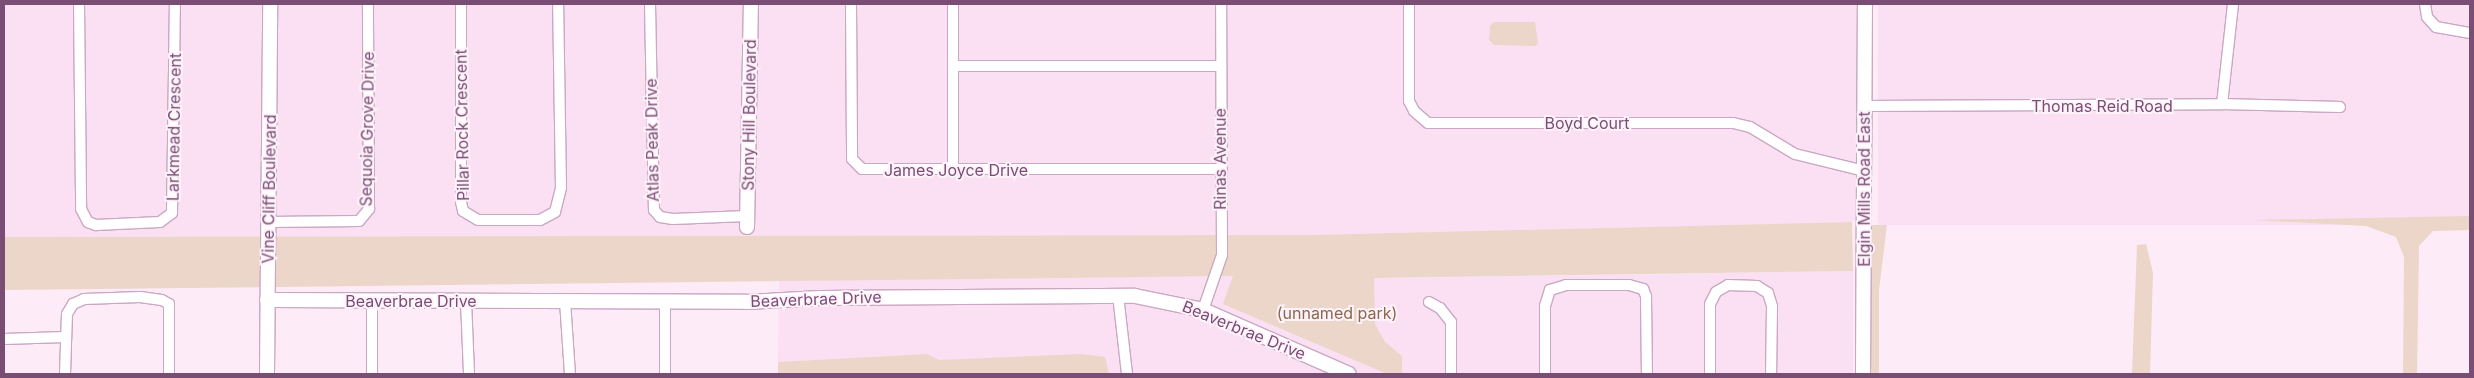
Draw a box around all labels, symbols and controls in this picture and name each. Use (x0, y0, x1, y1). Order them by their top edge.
street label: Stony Hill Boulevard (738, 39, 760, 191)
street label: Pillar Rock Crescent (451, 49, 473, 201)
street label: Sequoia Grove Drive (356, 51, 378, 207)
street label: Larkmead Crescent (163, 53, 185, 201)
street label: Atlas Peak Drive (641, 78, 663, 202)
street label: Thomas Reid Road (2031, 96, 2173, 116)
street label: Rinas Avenue (1210, 108, 1230, 210)
street label: Elgin Mills Road East (1854, 111, 1874, 267)
street label: Boyd Court (1545, 113, 1629, 133)
street label: Vine Cliff Boulevard (258, 114, 280, 264)
street label: James Joyce Drive (884, 160, 1028, 180)
street label: Beaverbrae Drive (750, 287, 882, 311)
street label: Beaverbrae Drive (345, 291, 477, 311)
street label: Beaverbrae Drive (1180, 297, 1308, 363)
park label: (unnamed park) (1277, 303, 1397, 323)

